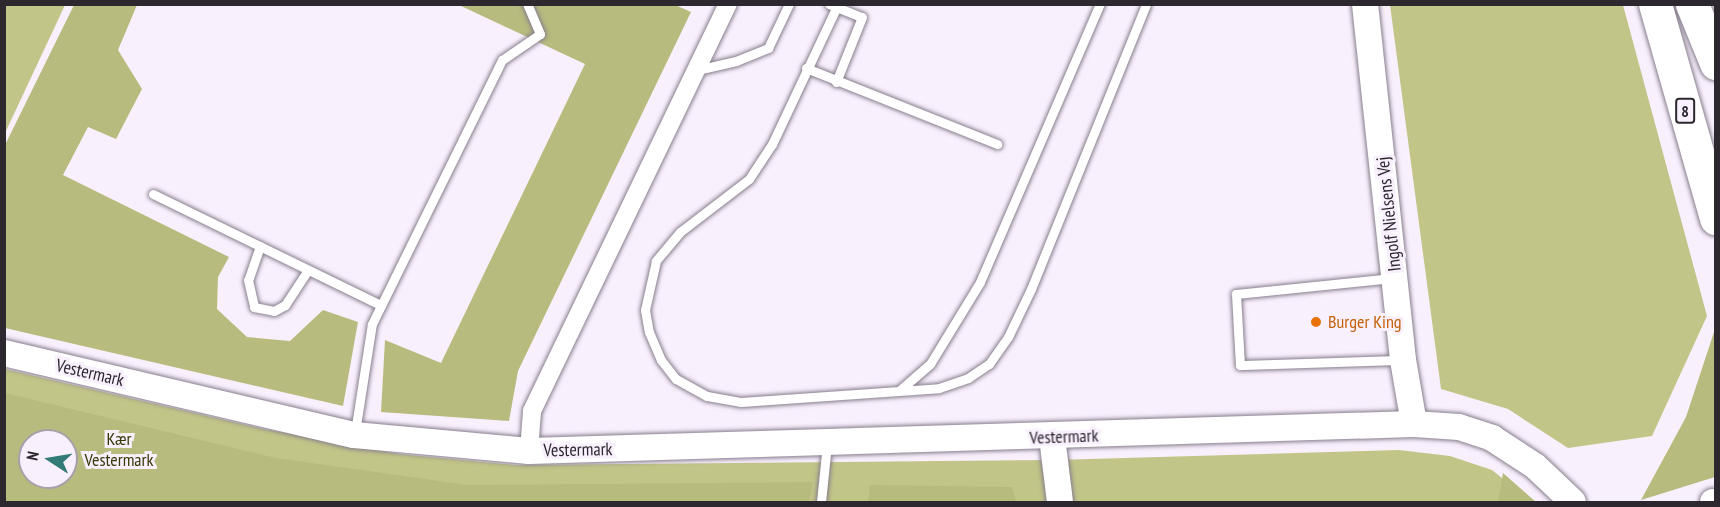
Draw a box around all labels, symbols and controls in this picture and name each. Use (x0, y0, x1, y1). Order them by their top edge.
road number: 8 (1674, 98, 1696, 124)
street label: Ingolf Nielsens Vej (1372, 155, 1406, 273)
place label: Burger King (1328, 311, 1402, 333)
marker: Burger King (1309, 315, 1323, 329)
street label: Vestermark (54, 355, 126, 391)
street label: Vestermark (1029, 425, 1099, 449)
north arrow (18, 429, 78, 489)
park label: Kær Vestermark (85, 429, 153, 472)
street label: Vestermark (543, 439, 613, 461)
text: N (22, 449, 43, 462)

